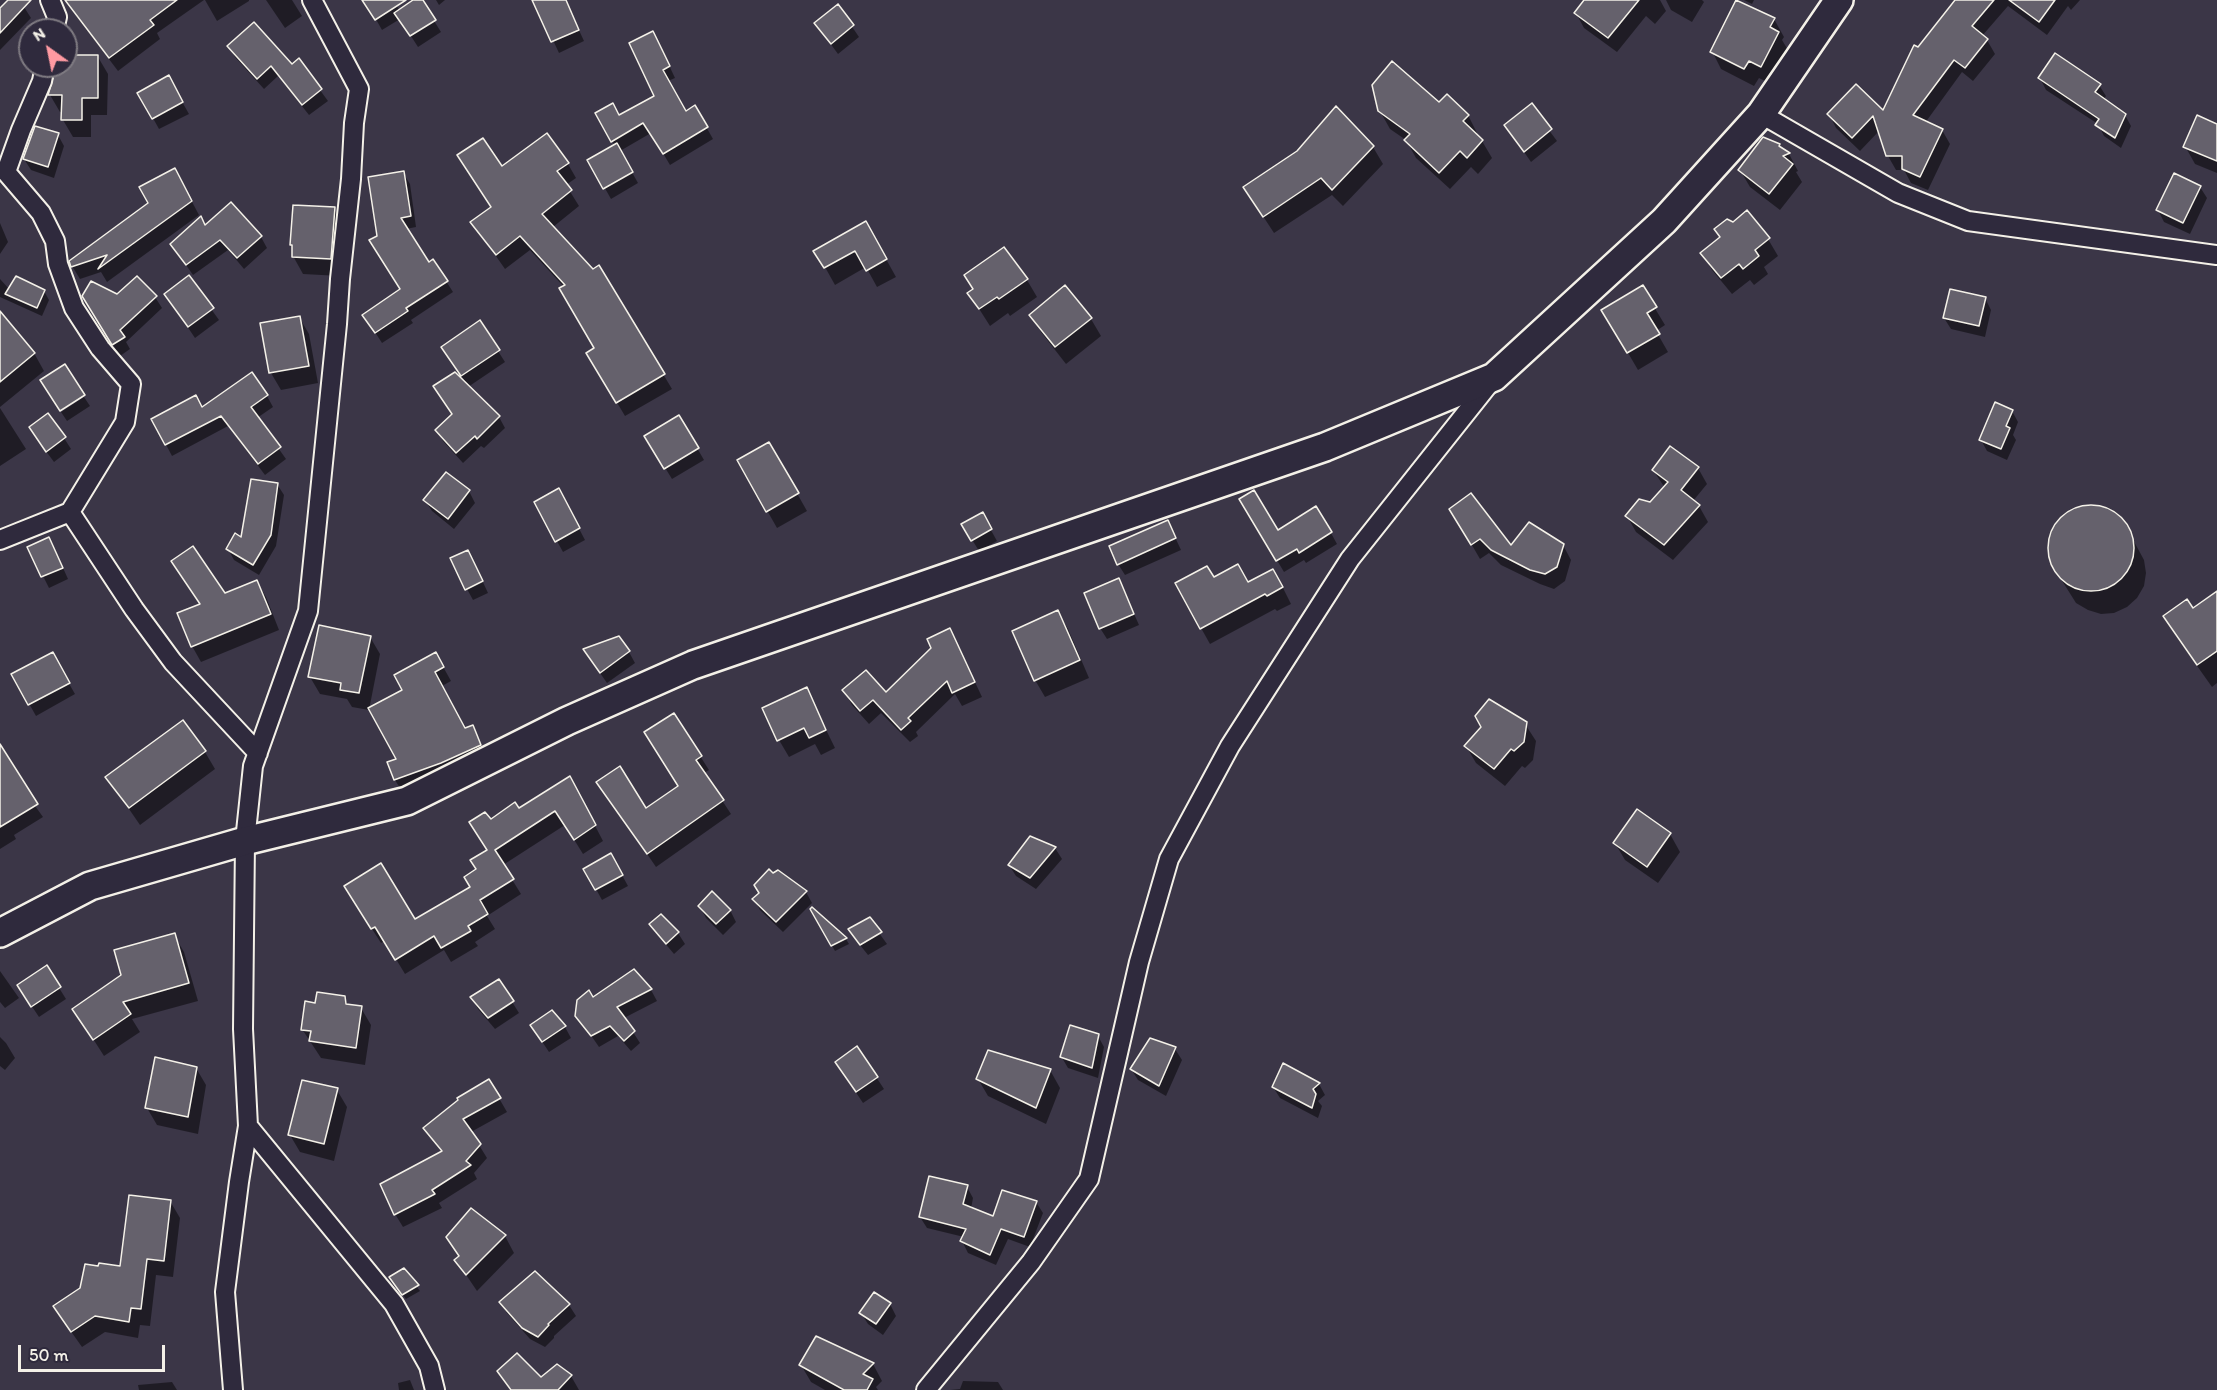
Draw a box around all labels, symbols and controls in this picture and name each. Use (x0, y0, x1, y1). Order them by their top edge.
north arrow (18, 18, 78, 78)
text: N (29, 23, 49, 45)
scale bar (21, 1333, 168, 1371)
text: 50 m (29, 1344, 69, 1366)

